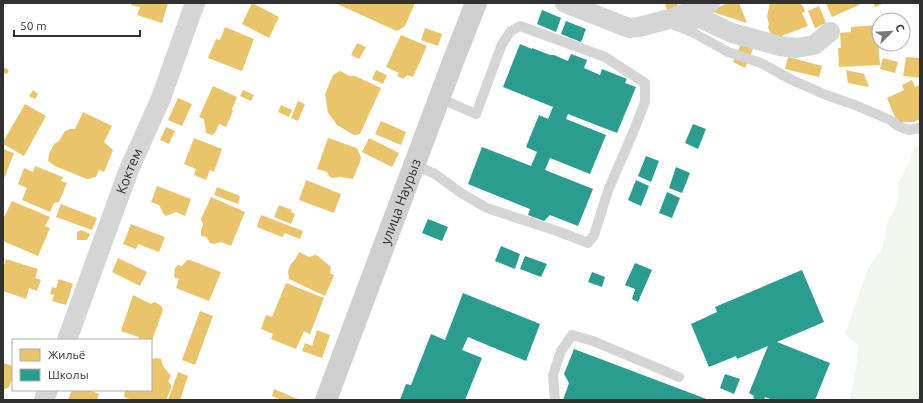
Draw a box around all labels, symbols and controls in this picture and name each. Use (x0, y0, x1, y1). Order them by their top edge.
scale bar (14, 12, 140, 38)
north arrow (871, 12, 911, 52)
text: 50 m (20, 19, 47, 32)
text: С (893, 22, 907, 34)
street label: Коктем (113, 146, 146, 196)
street label: улица Наурыз (377, 156, 424, 247)
legend (12, 339, 152, 391)
text: Жильё (48, 348, 85, 361)
text: Школы (48, 368, 89, 381)

